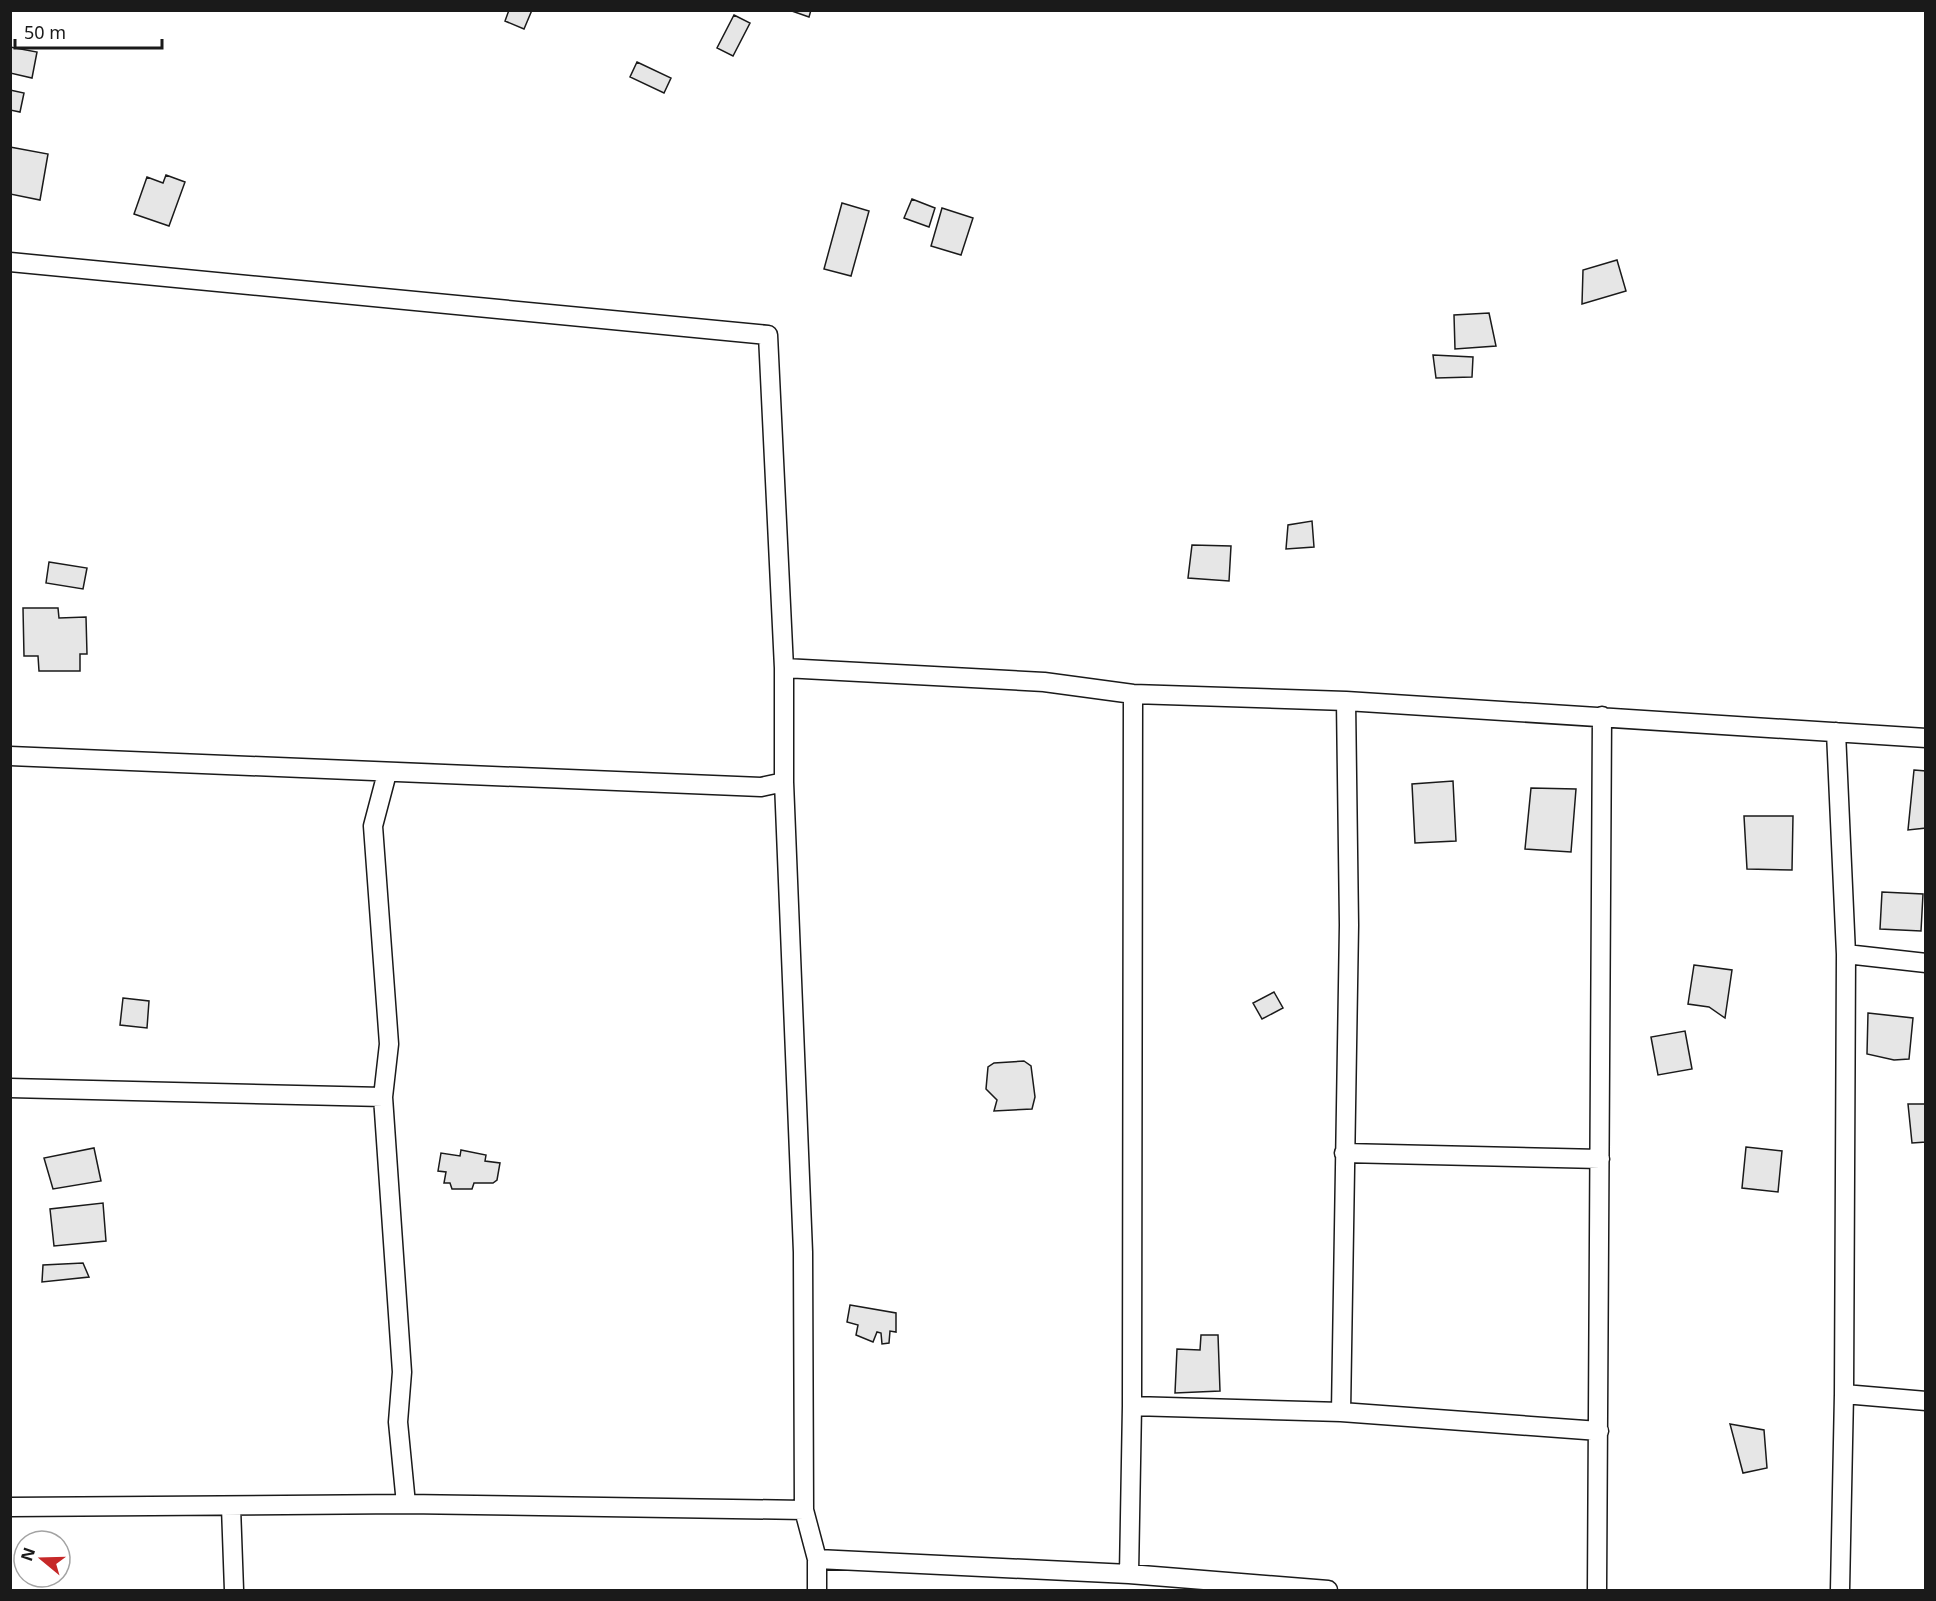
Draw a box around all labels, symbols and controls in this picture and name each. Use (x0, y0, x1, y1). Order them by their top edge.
scale bar (15, 12, 162, 50)
text: 50 m (24, 20, 66, 44)
north arrow (12, 1529, 72, 1589)
text: N (15, 1544, 40, 1564)

